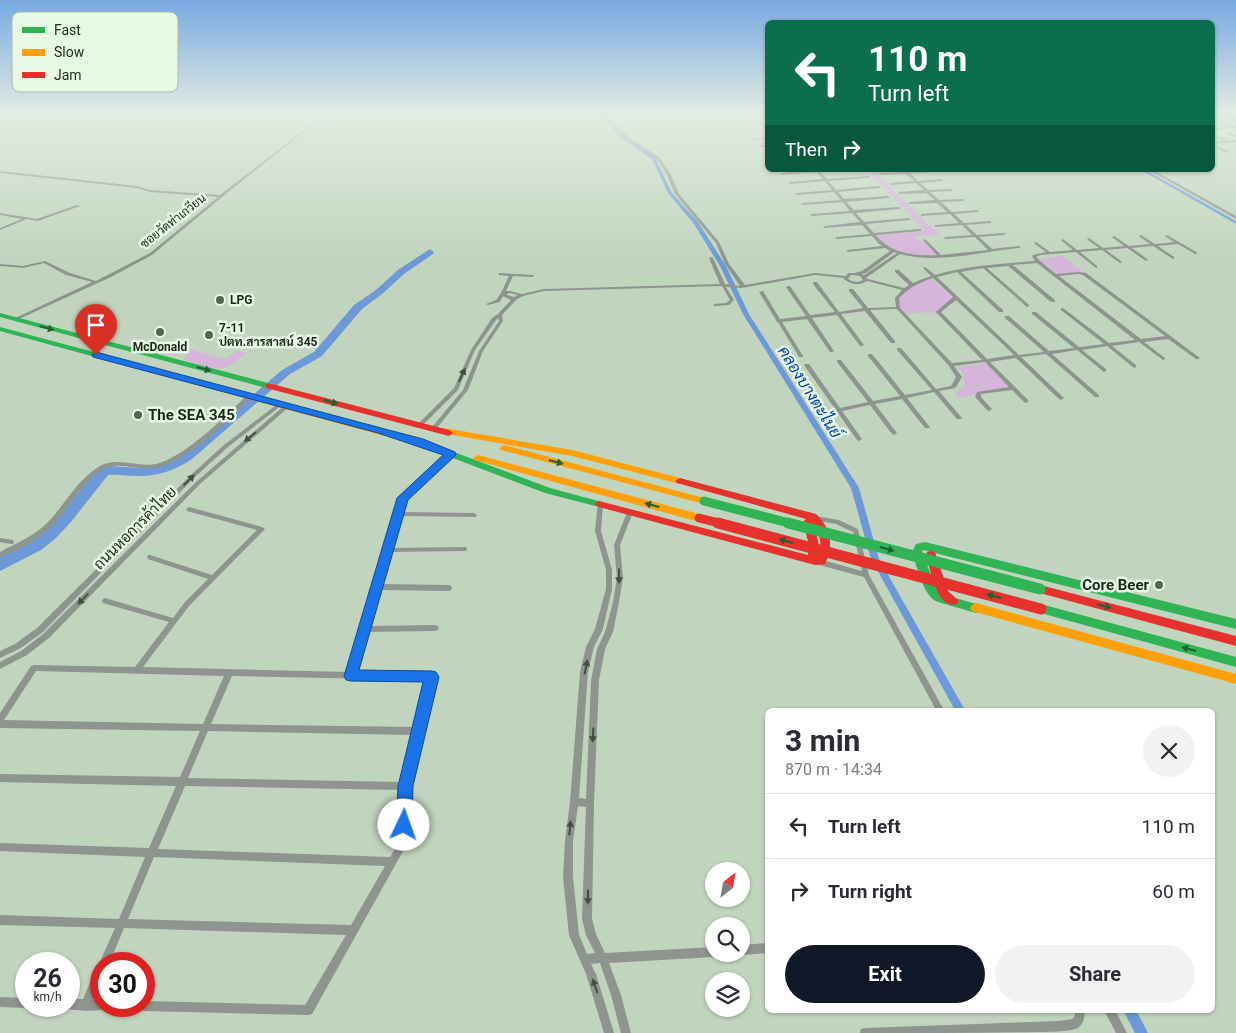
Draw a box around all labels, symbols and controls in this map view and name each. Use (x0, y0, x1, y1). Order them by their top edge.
legend (12, 12, 178, 92)
text: Fast (54, 22, 81, 38)
text: 110 m (868, 39, 967, 80)
icon: left (785, 40, 850, 105)
text: Slow (54, 44, 85, 60)
text: Jam (54, 67, 82, 83)
text: Turn left (868, 81, 949, 106)
icon: right (837, 135, 865, 163)
text: Then (785, 138, 827, 161)
street label: ซอยวัดท่าเกวียน (137, 190, 209, 251)
place label: LPG (230, 293, 252, 307)
marker: LPG (214, 294, 226, 306)
pin (75, 304, 117, 355)
icon: arrive (82, 311, 110, 339)
place label: 7-11 ปตท.สารสาสน์ 345 (219, 321, 318, 349)
one-way arrow (40, 324, 55, 332)
marker: McDonald (154, 326, 166, 338)
marker: 7-11 ปตท.สารสาสน์ 345 (203, 329, 215, 341)
place label: McDonald (133, 340, 187, 354)
water label: คลองบางตะไนย์ (774, 341, 849, 443)
one-way arrow (197, 365, 212, 373)
one-way arrow (458, 368, 466, 382)
one-way arrow (324, 398, 339, 406)
place label: The SEA 345 (148, 406, 235, 424)
marker: The SEA 345 (132, 409, 144, 421)
one-way arrow (244, 431, 256, 443)
one-way arrow (548, 458, 563, 466)
one-way arrow (183, 474, 195, 486)
street label: ถนนหอการค้าไทย (89, 482, 180, 573)
one-way arrow (644, 501, 659, 509)
one-way arrow (778, 537, 793, 545)
one-way arrow (879, 545, 894, 553)
one-way arrow (615, 568, 623, 584)
place label: Core Beer (1082, 576, 1150, 594)
marker: Core Beer (1153, 579, 1165, 591)
one-way arrow (986, 592, 1001, 600)
one-way arrow (77, 593, 89, 605)
one-way arrow (1097, 602, 1112, 610)
one-way arrow (1181, 645, 1197, 653)
one-way arrow (582, 658, 590, 674)
text: 3 min (785, 723, 860, 758)
button: close (1143, 725, 1195, 777)
one-way arrow (588, 727, 596, 743)
text: 870 m · 14:34 (785, 760, 882, 779)
position arrow (377, 798, 429, 850)
icon: left (785, 812, 813, 840)
text: Turn left (828, 815, 901, 838)
text: 110 m (1142, 815, 1195, 838)
one-way arrow (566, 820, 574, 836)
north arrow (705, 862, 750, 908)
map controls (705, 862, 750, 1017)
icon: right (785, 877, 813, 905)
text: Turn right (828, 880, 912, 903)
text: 60 m (1152, 880, 1195, 903)
one-way arrow (584, 890, 592, 906)
button: search (705, 917, 750, 962)
button: Exit (785, 945, 985, 1003)
button: Share (995, 945, 1195, 1003)
speed limit sign: 30 (90, 952, 155, 1017)
text: 26 (33, 964, 62, 993)
button: layers (705, 972, 750, 1017)
one-way arrow (591, 979, 598, 994)
text: km/h (33, 990, 62, 1004)

